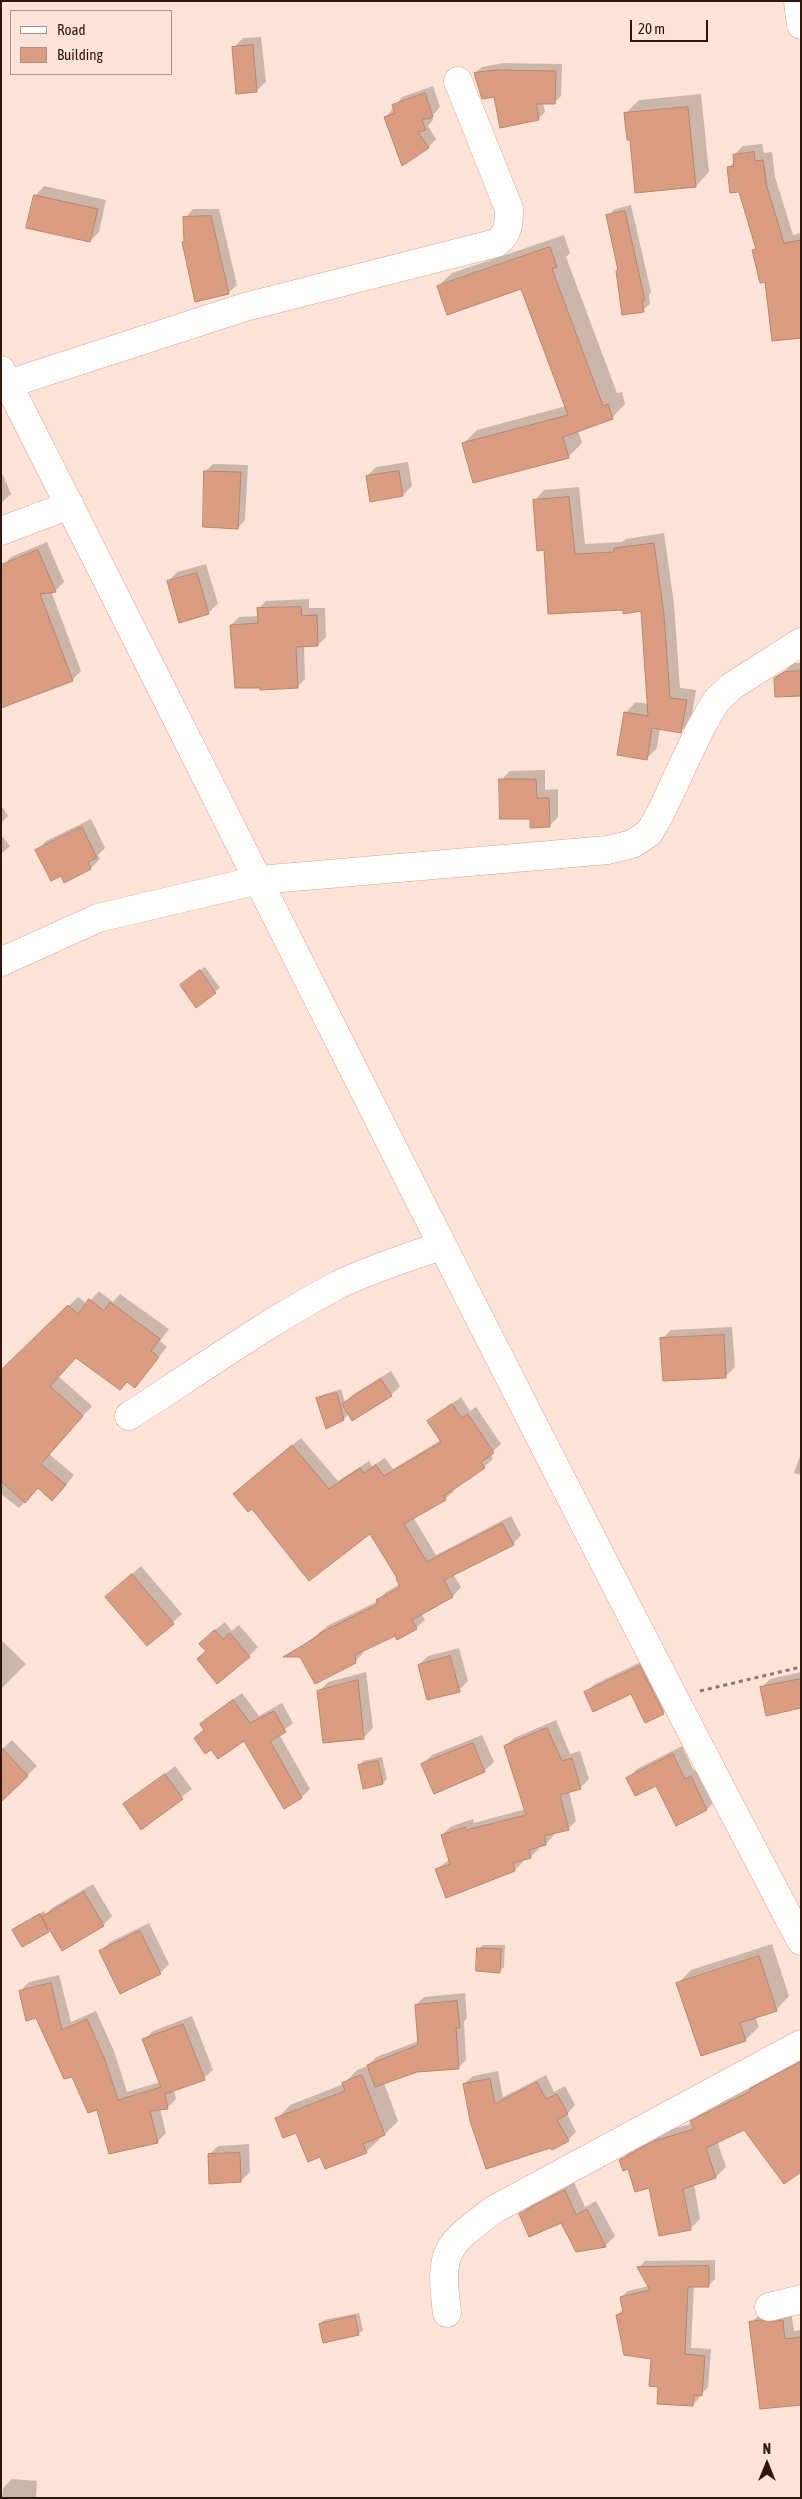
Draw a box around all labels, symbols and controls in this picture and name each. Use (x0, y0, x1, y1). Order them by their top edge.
legend (10, 10, 172, 75)
scale bar (632, 10, 710, 42)
text: 20 m (638, 20, 665, 37)
text: Road (57, 21, 86, 38)
text: Building (57, 46, 103, 63)
north arrow (742, 2439, 792, 2489)
text: N (763, 2441, 771, 2457)

